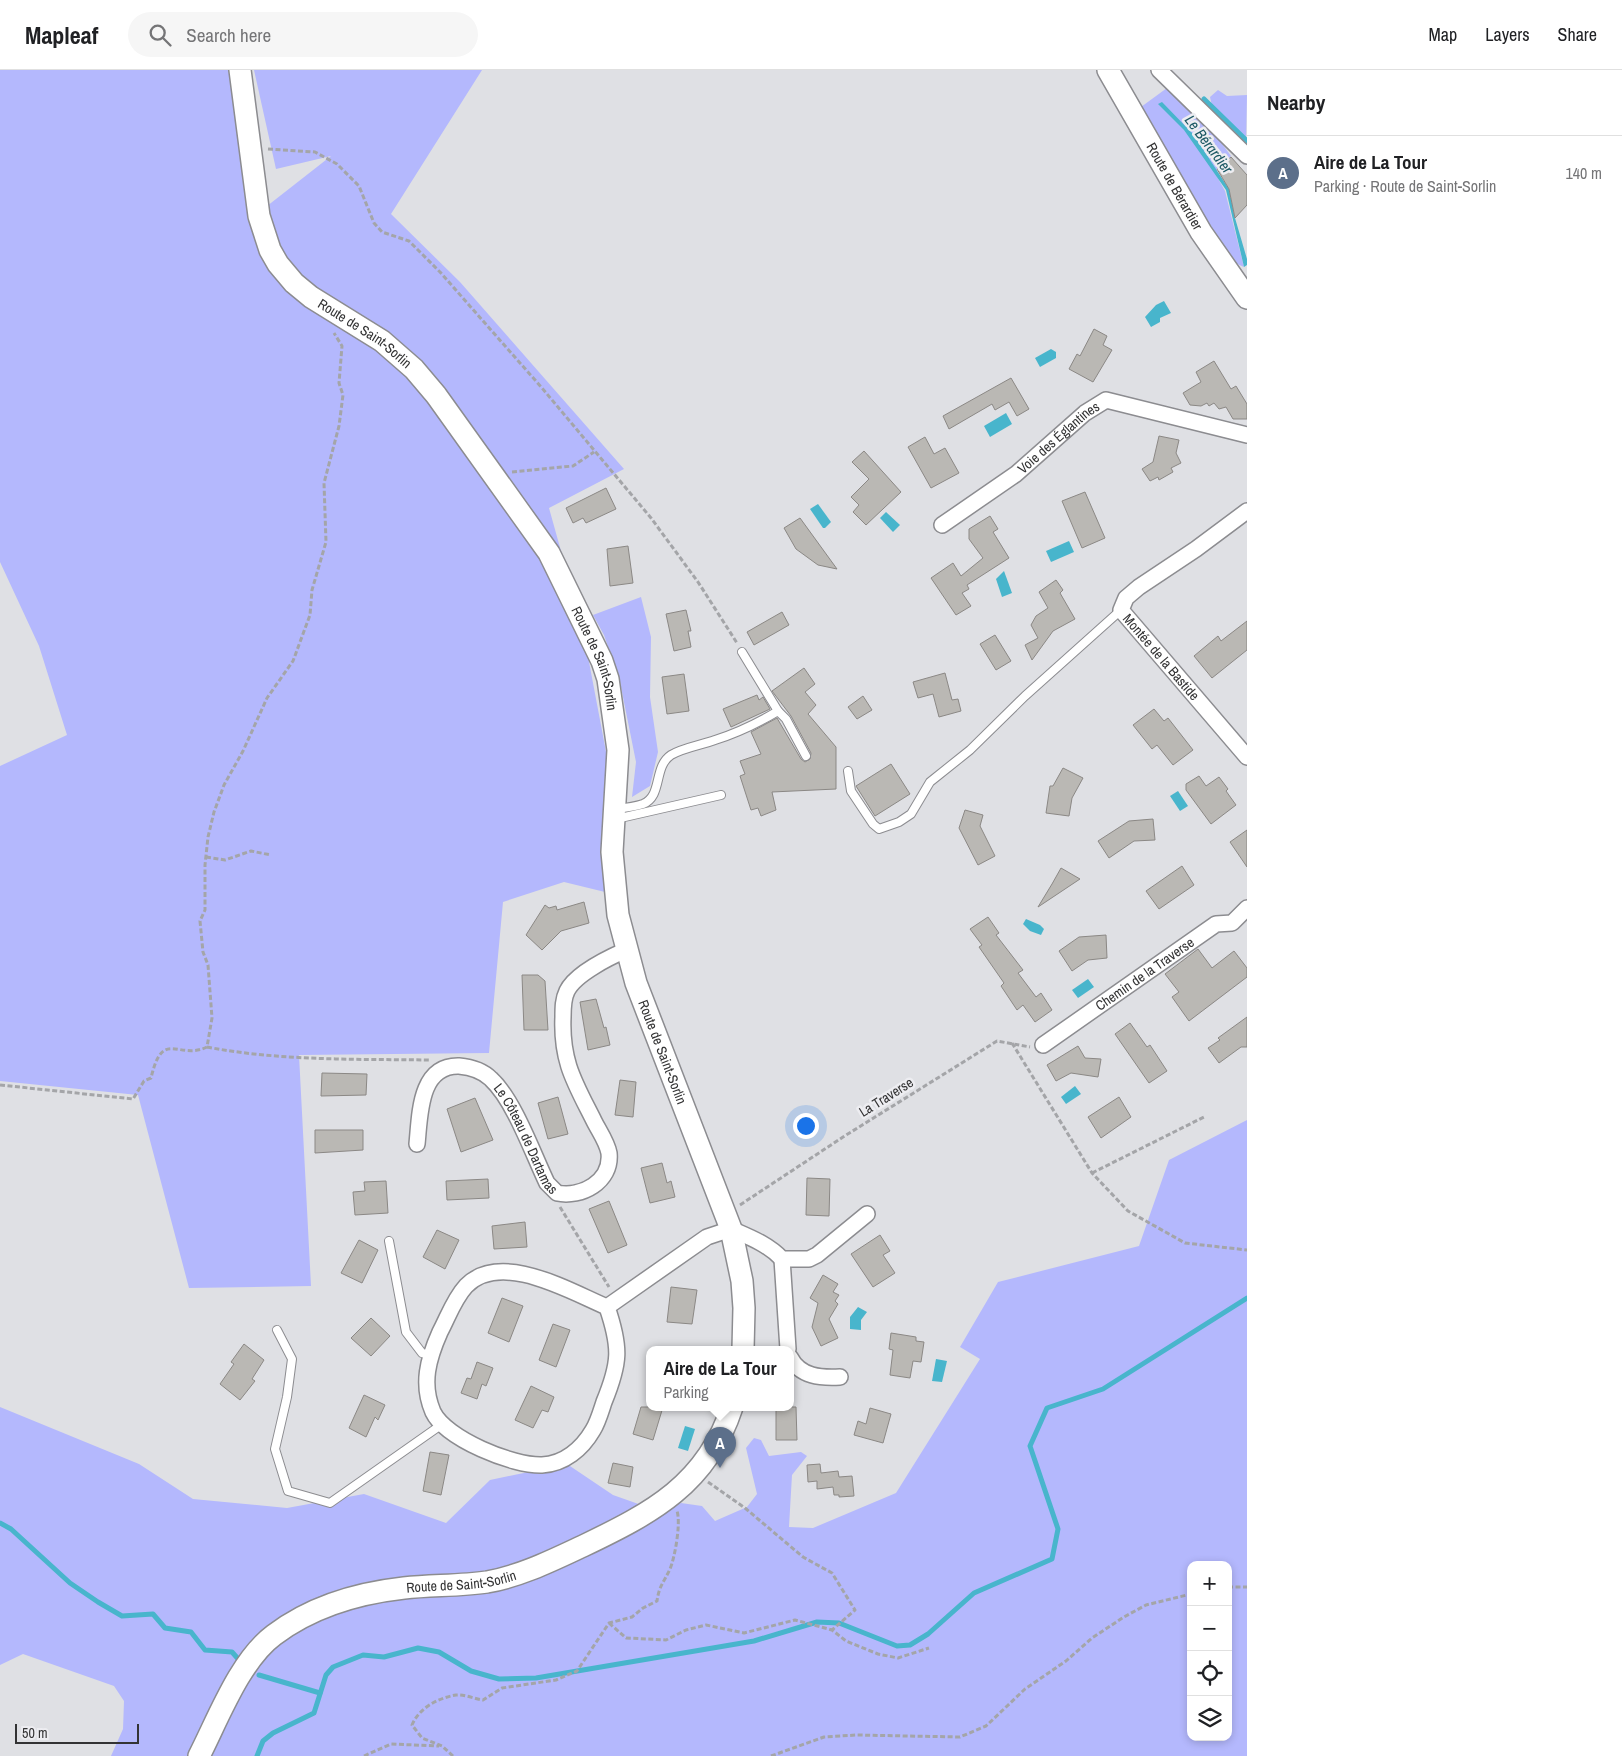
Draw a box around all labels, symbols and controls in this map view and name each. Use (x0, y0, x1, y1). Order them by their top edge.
search box (128, 12, 478, 57)
text: Mapleaf (25, 19, 98, 51)
icon: search (146, 21, 174, 49)
text: Search here (186, 22, 271, 48)
text: Map (1429, 22, 1457, 47)
text: Layers (1485, 22, 1530, 47)
text: Share (1558, 22, 1597, 47)
text: Nearby (1267, 88, 1325, 117)
water label: Le Bérardier (1180, 110, 1239, 178)
street label: Route de Bérardier (1143, 139, 1207, 233)
text: Aire de La Tour (1314, 149, 1427, 175)
text: A (1278, 162, 1288, 184)
text: 140 m (1566, 162, 1602, 184)
text: Parking · Route de Saint-Sorlin (1314, 175, 1496, 197)
street label: Route de Saint-Sorlin (315, 294, 416, 372)
street label: Voie des Églantines (1014, 397, 1103, 477)
street label: Route de Saint-Sorlin (568, 603, 621, 712)
street label: Montée de la Bastide (1119, 610, 1203, 704)
street label: Chemin de la Traverse (1092, 933, 1197, 1015)
street label: Route de Saint-Sorlin (634, 997, 691, 1107)
street label: La Traverse (856, 1073, 916, 1121)
street label: Le Côteau de Dartamas (490, 1080, 562, 1198)
your location (793, 1113, 819, 1139)
popup (646, 1346, 794, 1411)
text: Aire de La Tour (663, 1355, 777, 1381)
text: Parking (663, 1381, 709, 1403)
pin: A (704, 1427, 736, 1468)
map controls (1187, 1561, 1232, 1741)
button: + (1187, 1561, 1232, 1606)
street label: Route de Saint-Sorlin (405, 1566, 518, 1597)
button: − (1187, 1606, 1232, 1651)
button: locate (1187, 1651, 1232, 1696)
button: layers (1187, 1696, 1232, 1741)
scale bar (15, 1721, 139, 1744)
text: 50 m (22, 1724, 48, 1742)

